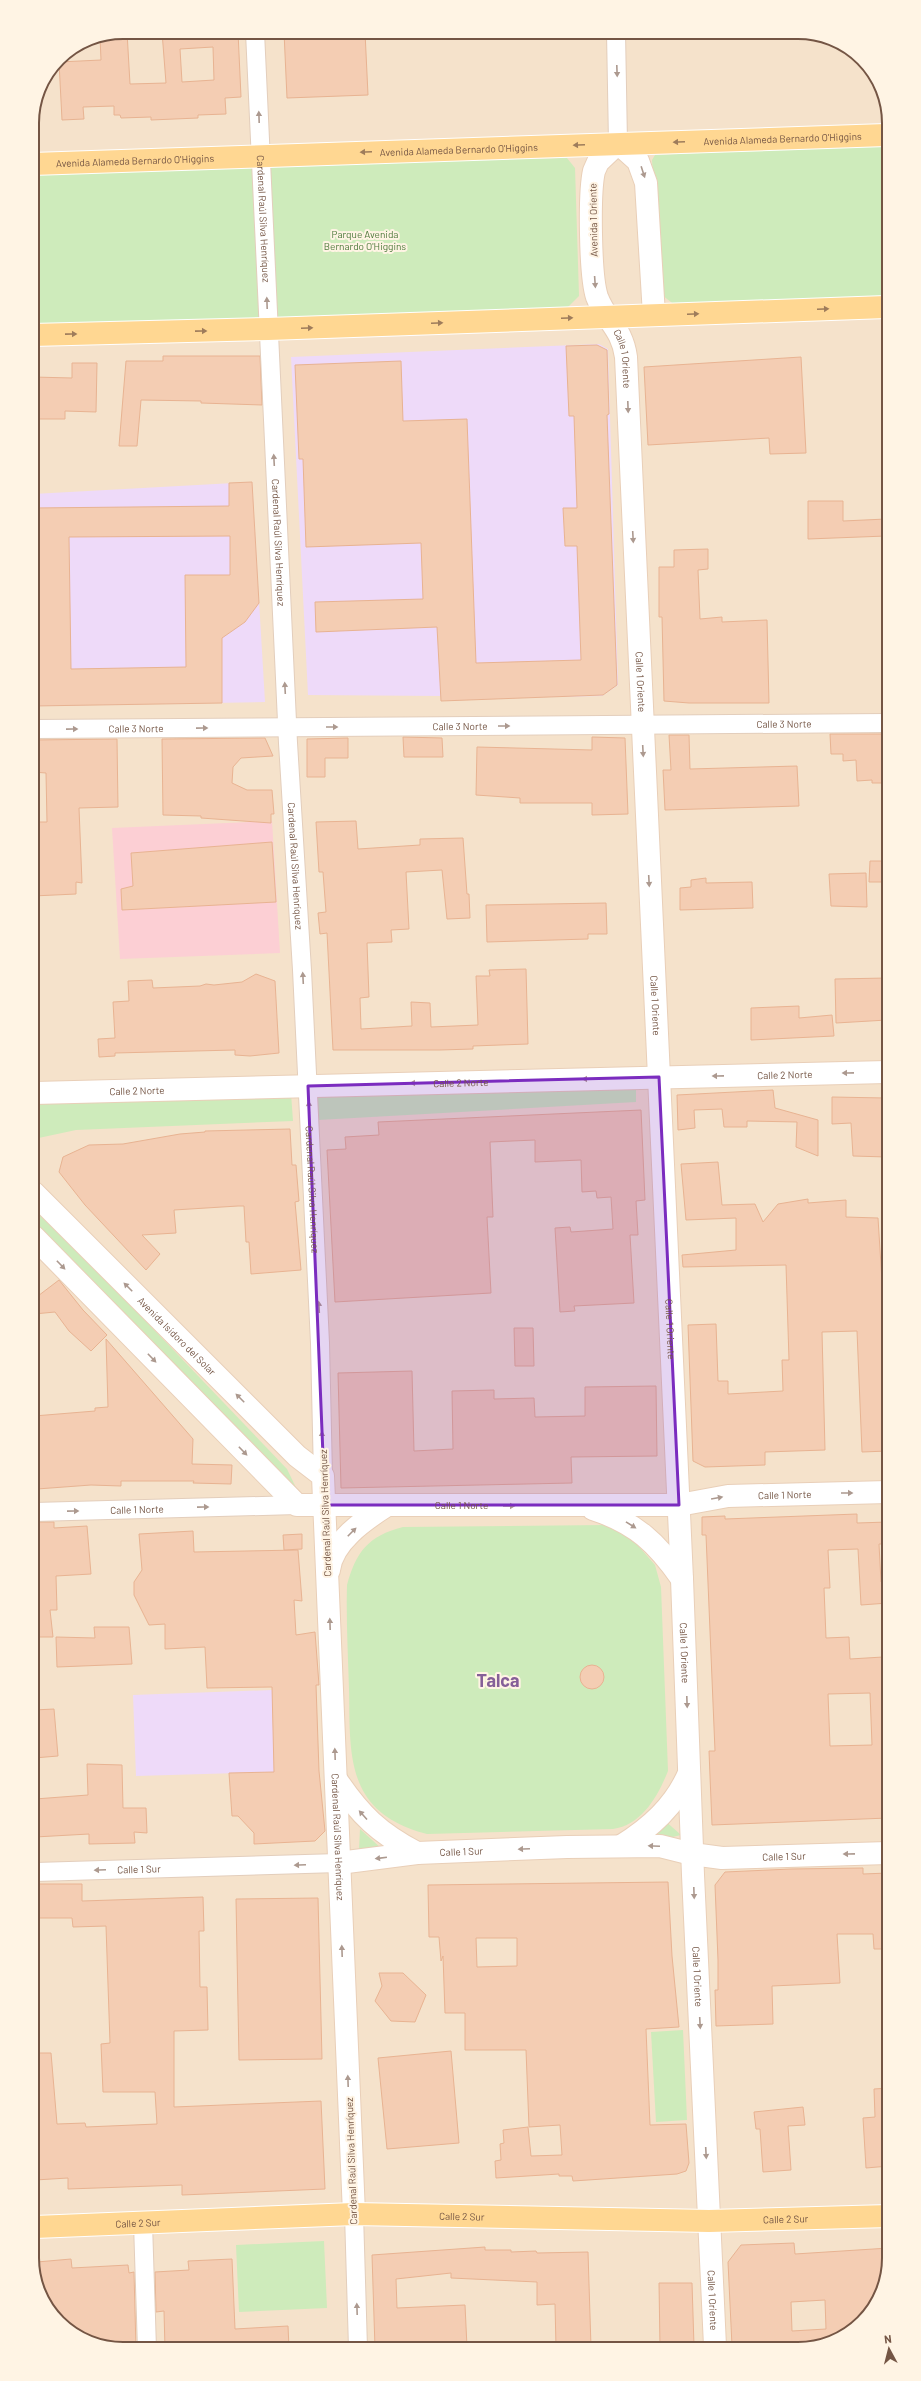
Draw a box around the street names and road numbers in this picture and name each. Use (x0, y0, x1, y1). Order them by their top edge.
street label: Avenida Alameda Bernardo O'Higgins (703, 130, 862, 147)
street label: Avenida Alameda Bernardo O'Higgins (379, 141, 538, 158)
street label: Avenida Alameda Bernardo O'Higgins (56, 152, 214, 169)
street label: Cardenal Raúl Silva Henríquez (255, 155, 273, 283)
street label: Avenida 1 Oriente (586, 183, 600, 257)
street label: Calle 1 Oriente (611, 327, 633, 389)
street label: Cardenal Raúl Silva Henríquez (270, 478, 288, 607)
street label: Calle 1 Oriente (634, 651, 648, 712)
street label: Calle 3 Norte (756, 718, 812, 730)
street label: Calle 3 Norte (432, 720, 488, 732)
street label: Calle 3 Norte (108, 722, 164, 734)
street label: Cardenal Raúl Silva Henríquez (286, 802, 306, 931)
street label: Calle 1 Oriente (648, 975, 663, 1036)
street label: Calle 2 Norte (757, 1068, 813, 1081)
street label: Calle 2 Norte (433, 1076, 489, 1089)
street label: Calle 2 Norte (109, 1084, 165, 1097)
street label: Cardenal Raúl Silva Henríquez (304, 1126, 322, 1254)
street label: Avenida Isidoro del Solar (135, 1294, 219, 1378)
street label: Calle 1 Oriente (663, 1299, 678, 1360)
street label: Cardenal Raúl Silva Henríquez (317, 1449, 333, 1577)
street label: Calle 1 Norte (758, 1488, 812, 1501)
street label: Calle 1 Norte (435, 1499, 488, 1511)
street label: Calle 1 Norte (110, 1503, 164, 1516)
street label: Calle 1 Oriente (678, 1622, 692, 1683)
street label: Cardenal Raúl Silva Henríquez (329, 1773, 347, 1901)
street label: Calle 1 Sur (439, 1844, 484, 1858)
street label: Calle 1 Sur (762, 1849, 806, 1863)
street label: Calle 1 Sur (117, 1862, 161, 1876)
street label: Calle 1 Oriente (690, 1946, 705, 2007)
street label: Cardenal Raúl Silva Henríquez (343, 2097, 359, 2225)
street label: Calle 2 Sur (439, 2210, 485, 2223)
street label: Calle 2 Sur (763, 2212, 809, 2225)
street label: Calle 2 Sur (115, 2216, 161, 2230)
street label: Calle 1 Oriente (705, 2270, 720, 2331)

